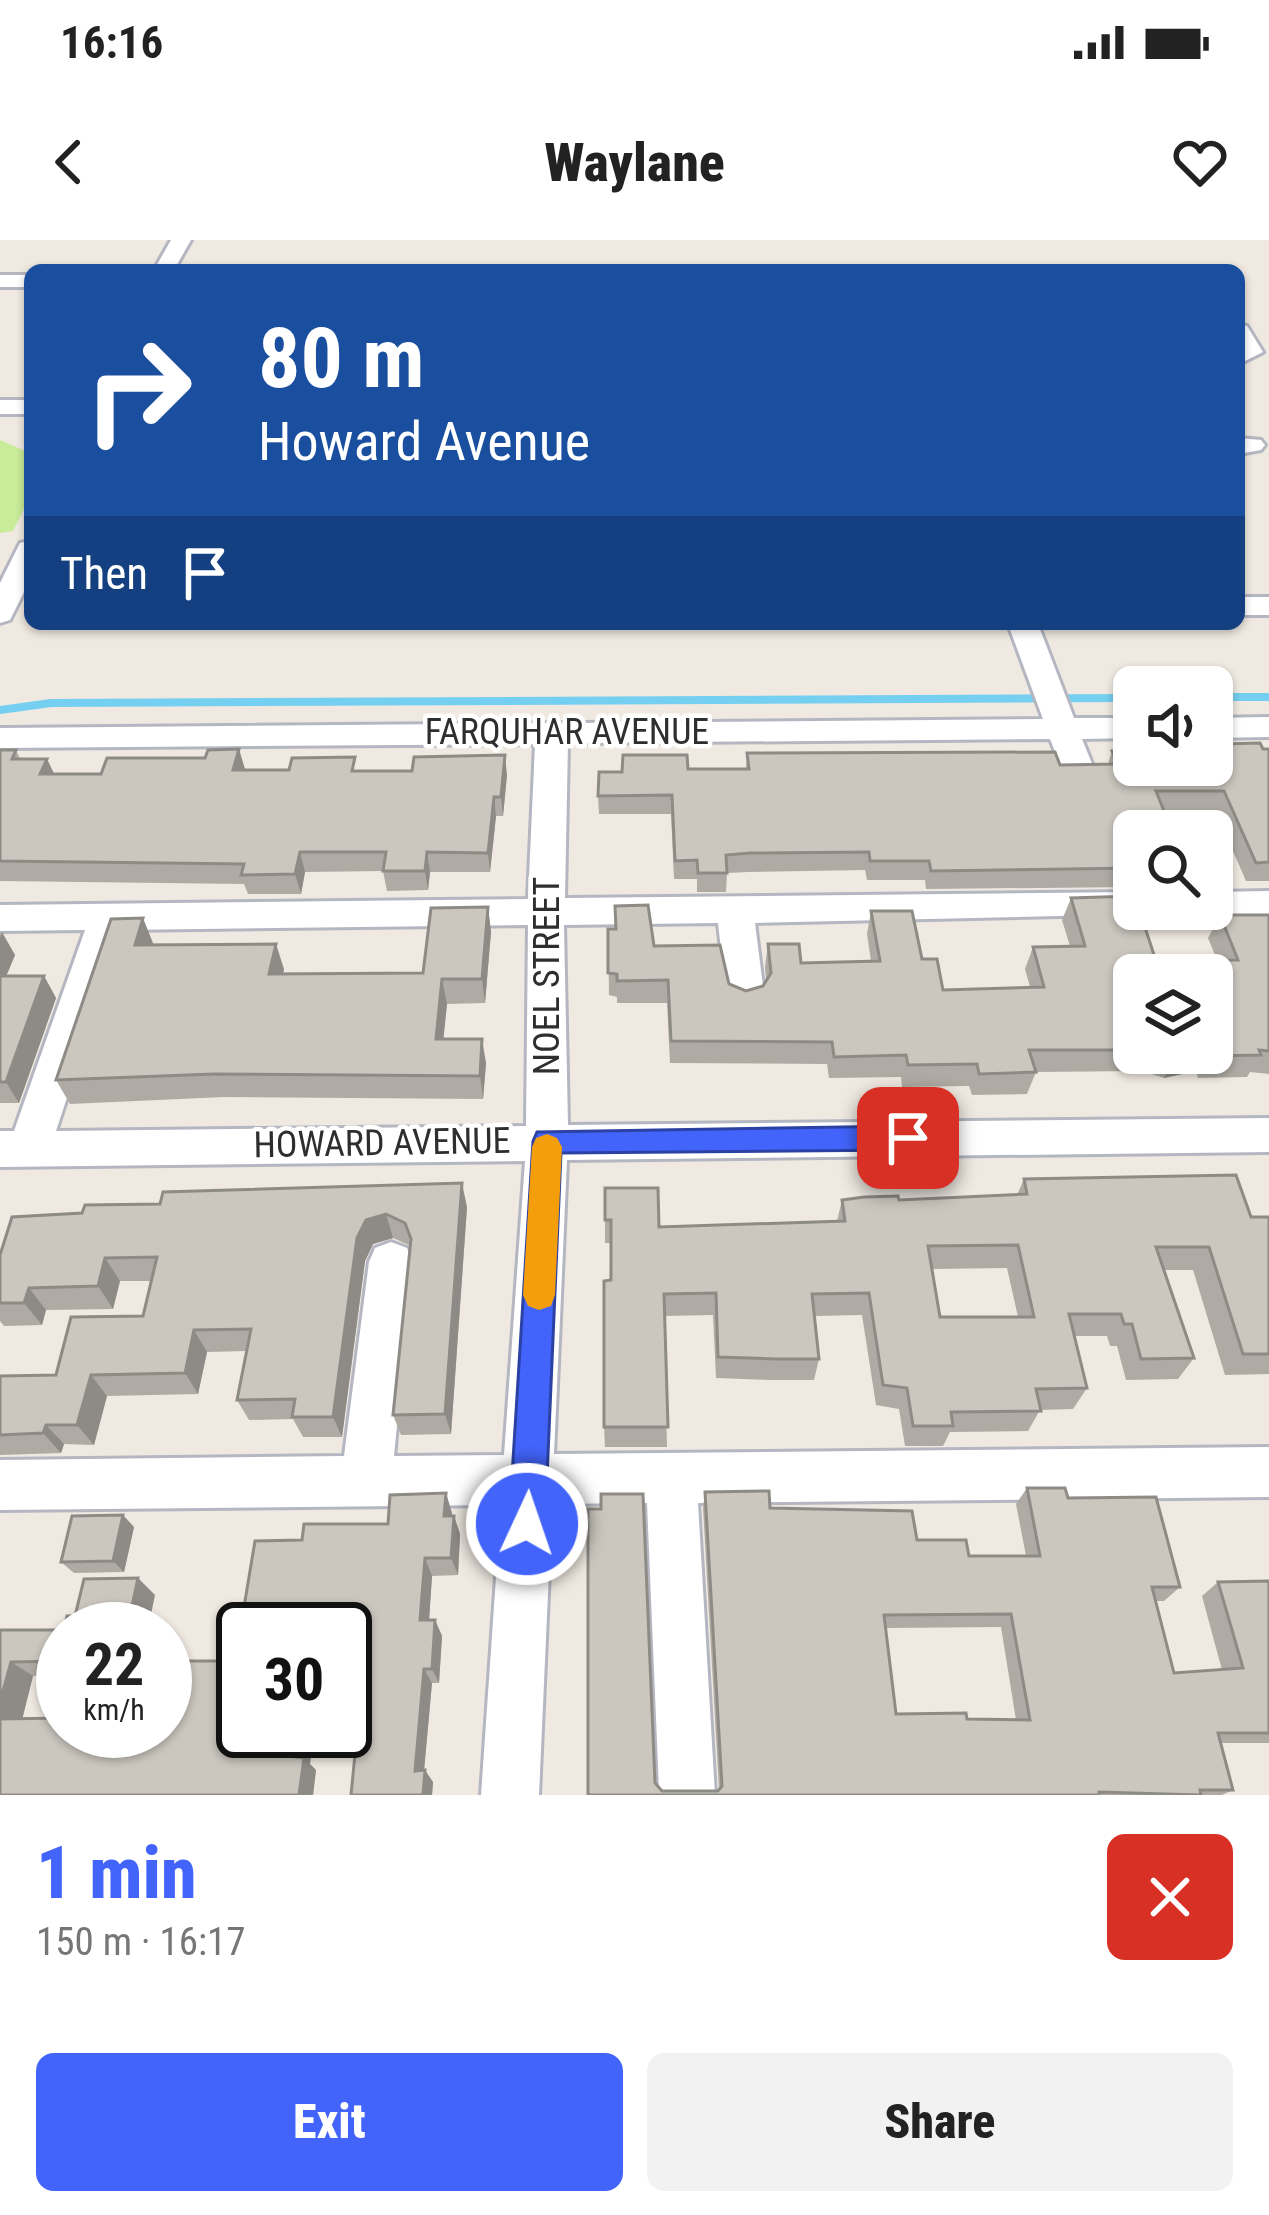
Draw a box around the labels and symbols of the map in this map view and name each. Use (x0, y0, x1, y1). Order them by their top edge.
street label: FARQUHAR AVENUE (425, 711, 709, 753)
street label: NOEL STREET (526, 877, 568, 1075)
pin (857, 1087, 959, 1189)
street label: HOWARD AVENUE (253, 1120, 511, 1166)
position arrow (464, 1461, 590, 1587)
speed limit sign: 30 (216, 1602, 372, 1758)

